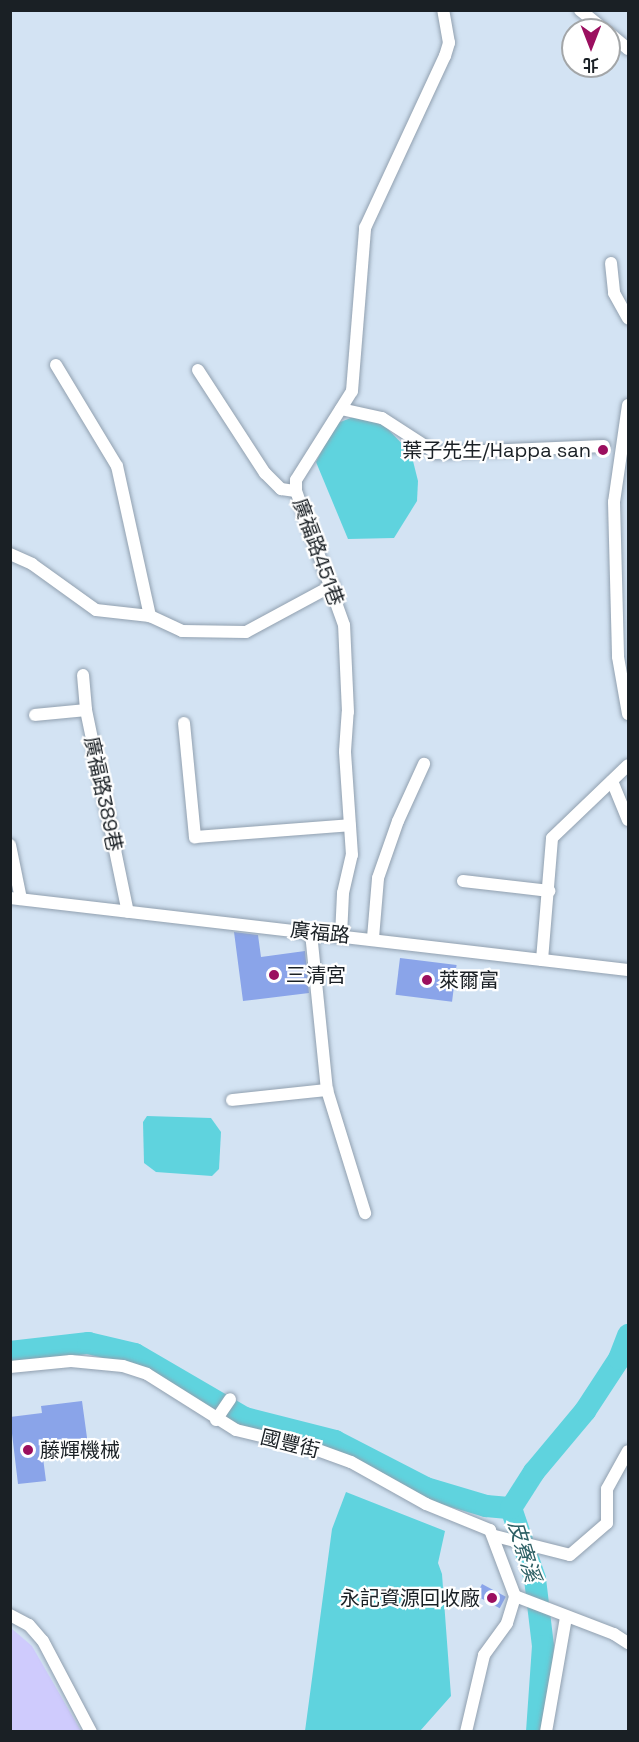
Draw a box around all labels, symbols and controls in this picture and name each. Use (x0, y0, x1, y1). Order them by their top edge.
north arrow (561, 18, 621, 78)
text: 北 (583, 54, 599, 75)
place label: 葉子先生/Happa san (402, 438, 591, 462)
marker: 葉子先生/Happa san (596, 443, 610, 457)
street label: 廣福路451巷 (287, 495, 349, 609)
street label: 廣福路389巷 (79, 734, 127, 854)
street label: 廣福路 (289, 918, 351, 948)
place label: 三清宮 (286, 963, 346, 987)
marker: 三清宮 (267, 968, 281, 982)
place label: 萊爾富 (439, 968, 499, 992)
marker: 萊爾富 (420, 973, 434, 987)
street label: 國豐街 (258, 1425, 322, 1463)
place label: 藤輝機械 (40, 1438, 120, 1462)
marker: 藤輝機械 (21, 1443, 35, 1457)
water label: 皮寮溪 (503, 1517, 545, 1585)
place label: 永記資源回收廠 (340, 1586, 480, 1610)
marker: 永記資源回收廠 (485, 1591, 499, 1605)

